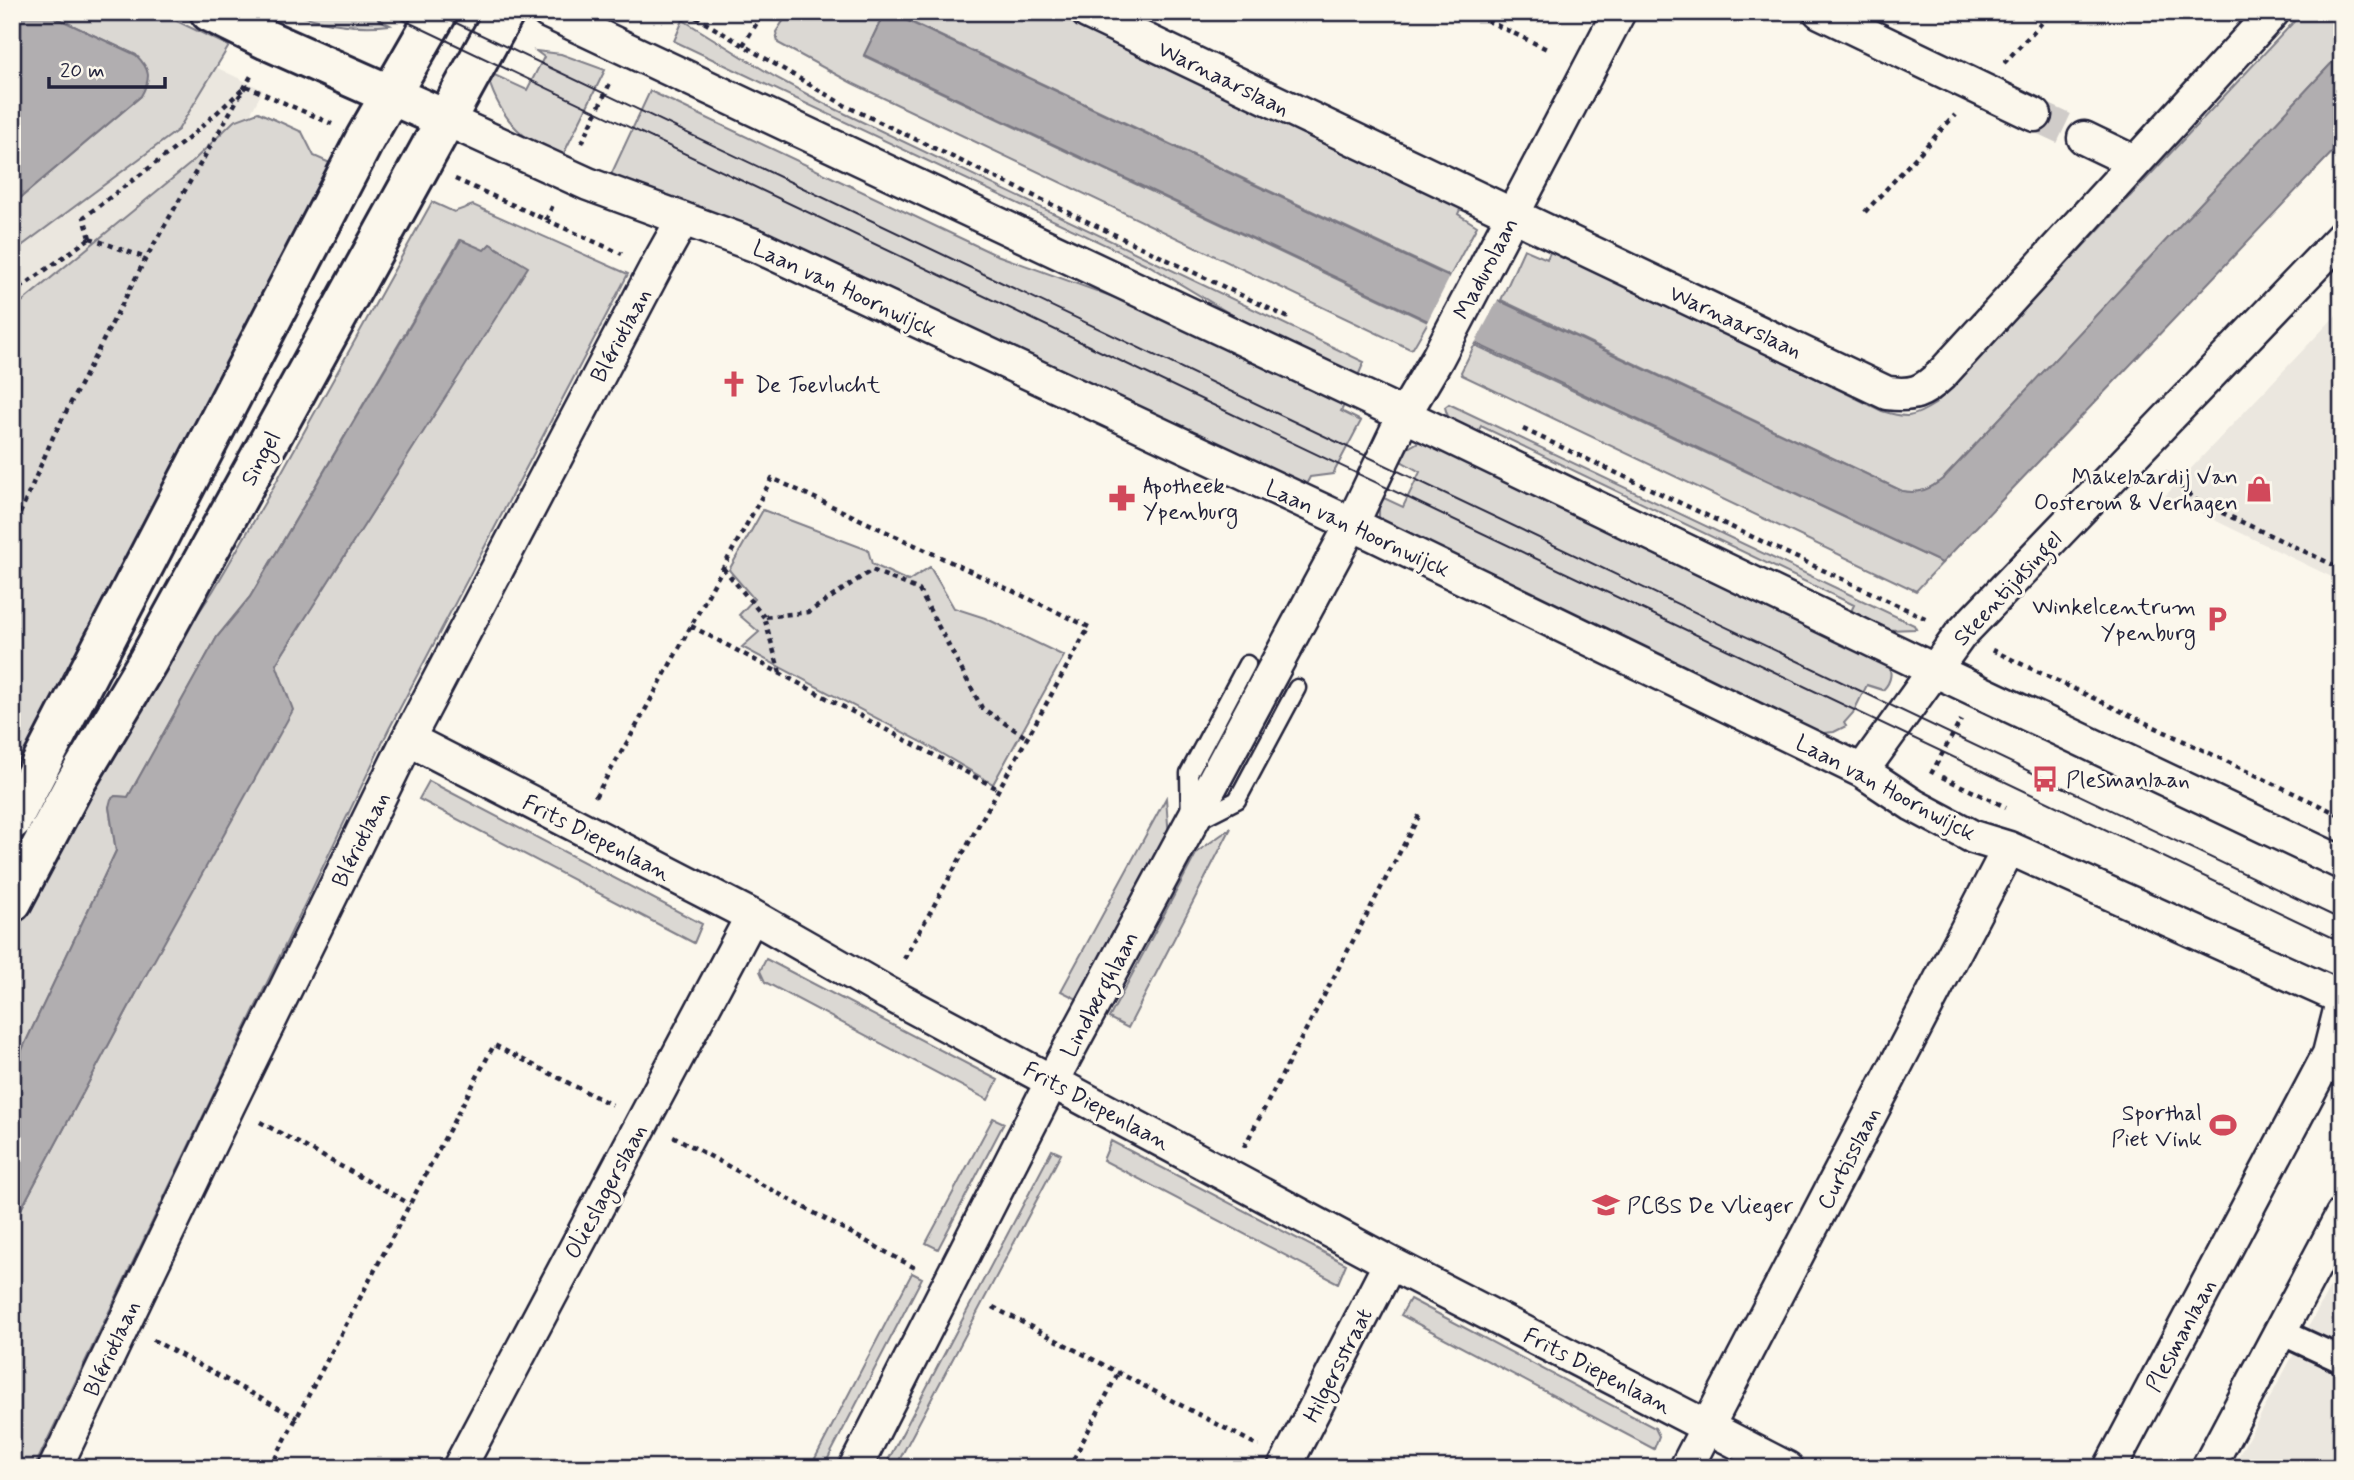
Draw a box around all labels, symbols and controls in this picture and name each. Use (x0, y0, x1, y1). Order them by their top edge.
street label: Warnaarslaan (1152, 35, 1294, 125)
scale bar (49, 46, 164, 90)
text: 20 m (60, 57, 105, 85)
street label: Madurolaan (1447, 213, 1526, 325)
street label: Laan van Hoornwijck (747, 234, 941, 346)
street label: Warnaarslaan (1664, 279, 1806, 367)
street label: Blériotlaan (584, 284, 659, 388)
church icon: De Toevlucht (719, 369, 749, 399)
place label: De Toevlucht (755, 371, 881, 401)
street label: Singel (235, 426, 291, 493)
place label: Makelaardij Van Oosterom & Verhagen (2034, 463, 2238, 519)
place label: Apotheek Ypenburg (1143, 472, 1238, 530)
street label: Laan van Hoornwijck (1260, 474, 1454, 586)
shop icon: Makelaardij Van Oosterom & Verhagen (2244, 474, 2274, 504)
pharmacy icon: Apotheek Ypenburg (1107, 483, 1137, 513)
street label: Steentijdsingel (1947, 526, 2071, 655)
place label: Winkelcentrum Ypenburg (2032, 593, 2196, 651)
parking icon: Winkelcentrum Ypenburg (2202, 604, 2232, 634)
street label: Laan van Hoornwijck (1790, 729, 1980, 849)
bus stop icon: Plesmanlaan (2030, 764, 2060, 794)
place label: Plesmanlaan (2066, 766, 2190, 796)
street label: Blériotlaan (326, 787, 398, 893)
street label: Frits Diepenlaan (517, 789, 675, 889)
street label: Lindberghlaan (1055, 927, 1148, 1064)
street label: Frits Diepenlaan (1017, 1055, 1175, 1158)
place label: Sporthal Piet Vink (2111, 1099, 2202, 1155)
street label: Curtisslaan (1811, 1103, 1888, 1215)
sports icon: Sporthal Piet Vink (2208, 1110, 2238, 1140)
street label: Olieslagerslaan (559, 1119, 657, 1266)
school or university icon: PCBS De Vlieger (1591, 1190, 1621, 1220)
place label: PCBS De Vlieger (1627, 1192, 1793, 1222)
street label: Plesmanlaan (2139, 1274, 2224, 1398)
street label: Blériotlaan (78, 1296, 148, 1402)
street label: Hilgersstraat (1297, 1304, 1382, 1429)
street label: Frits Diepenlaan (1518, 1322, 1676, 1422)

